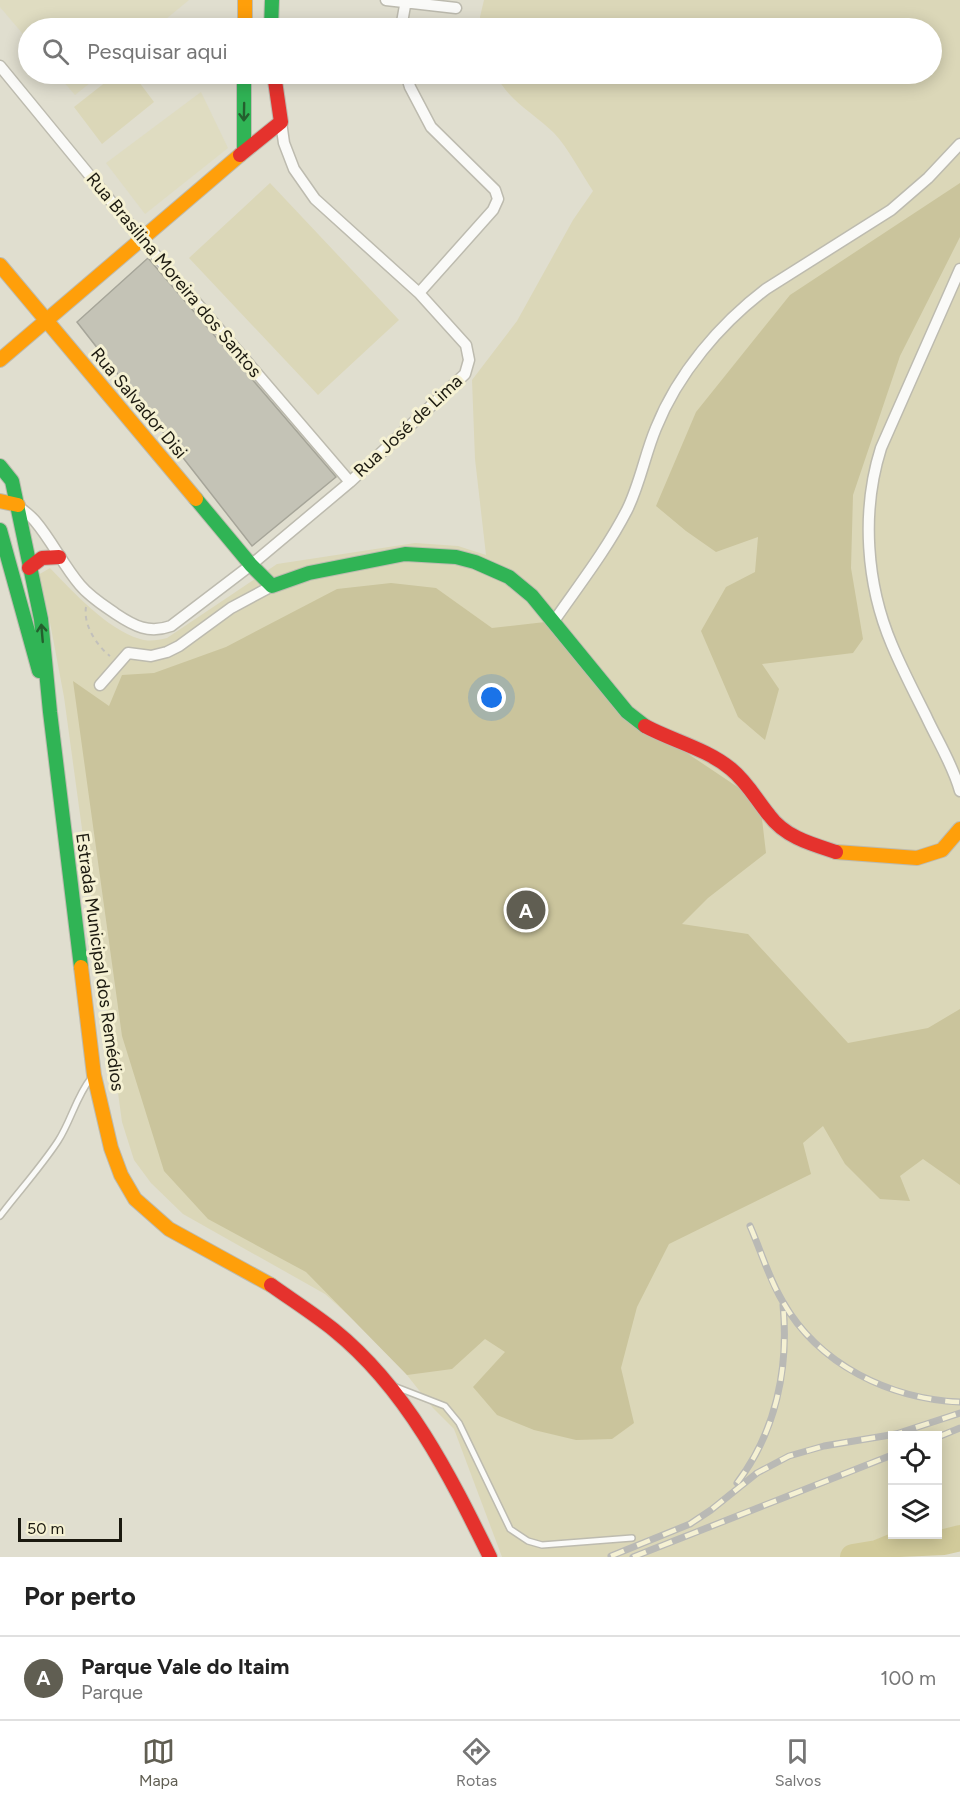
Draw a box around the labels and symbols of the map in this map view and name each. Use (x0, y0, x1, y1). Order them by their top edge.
one-way arrow (238, 102, 250, 122)
street label: Rua Brasilina Moreira dos Santos (82, 168, 266, 382)
street label: Rua Salvador Disi (86, 343, 192, 463)
street label: Rua José de Lima (349, 370, 467, 482)
one-way arrow (36, 623, 47, 643)
your location (477, 683, 506, 712)
street label: Estrada Municipal dos Remédios (71, 831, 129, 1093)
pin: A (506, 888, 546, 932)
scale bar (18, 1515, 122, 1542)

